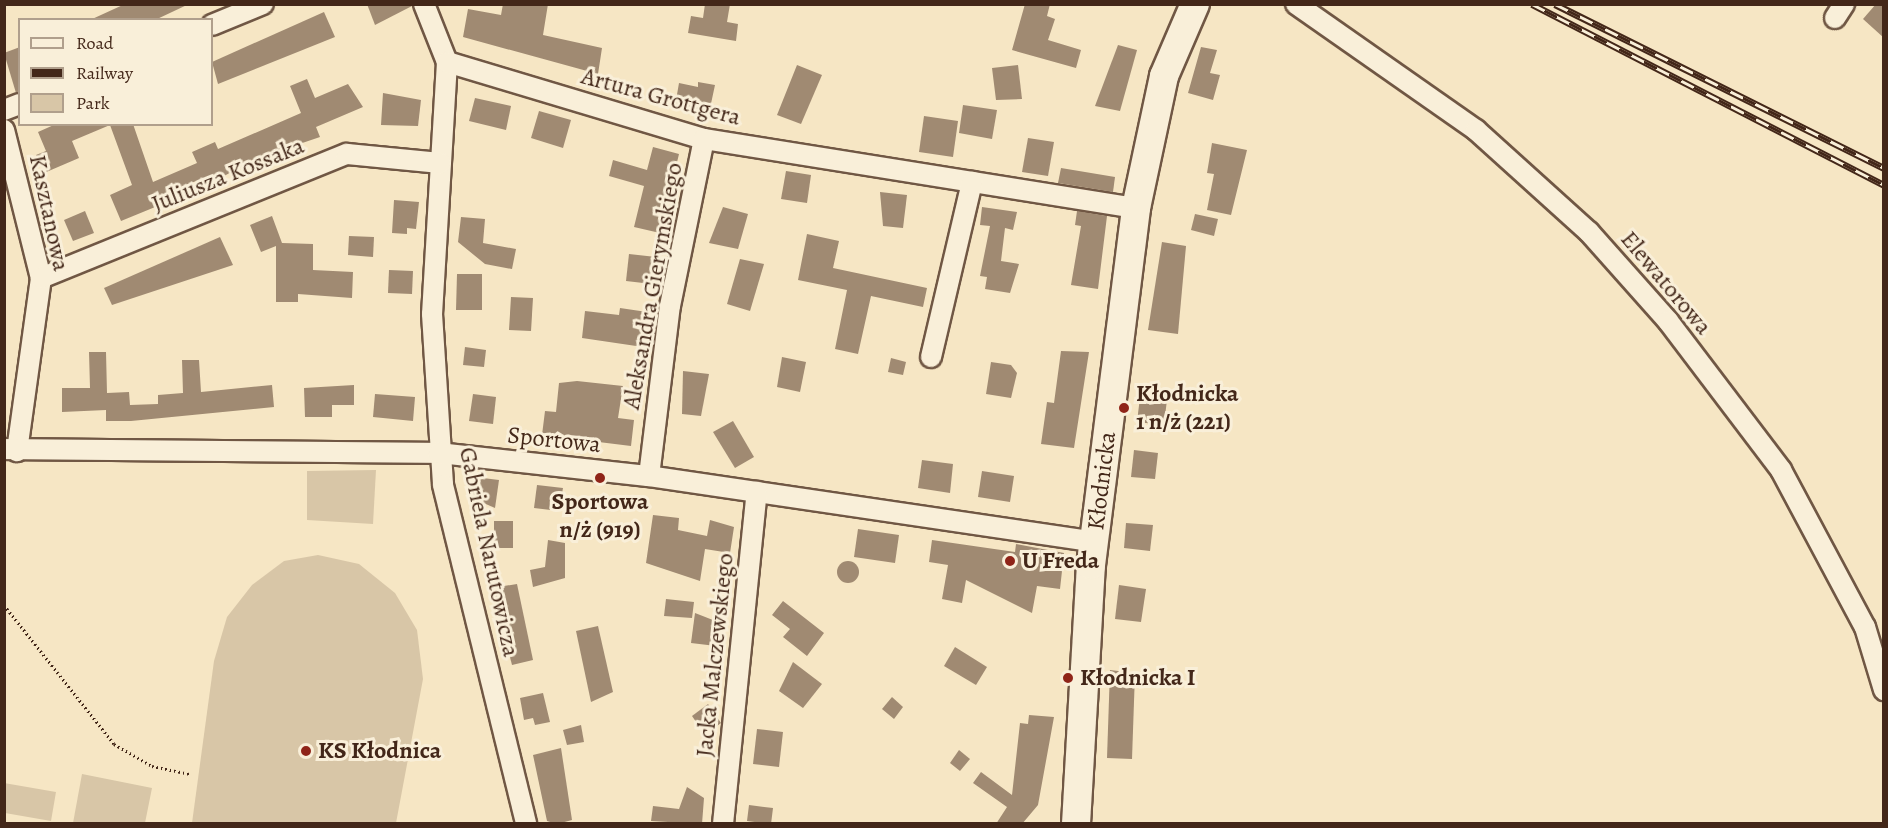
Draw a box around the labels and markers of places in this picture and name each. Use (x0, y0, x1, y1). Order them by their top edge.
place label: Kłodnicka 1 n/ż (221) (1136, 380, 1239, 436)
marker: Kłodnicka 1 n/ż (221) (1117, 401, 1131, 415)
marker: Sportowa n/ż (919) (593, 471, 607, 485)
place label: Sportowa n/ż (919) (551, 488, 649, 544)
place label: U Freda (1022, 547, 1099, 575)
marker: U Freda (1003, 554, 1017, 568)
place label: Kłodnicka I (1080, 664, 1196, 692)
marker: Kłodnicka I (1061, 671, 1075, 685)
place label: KS Kłodnica (318, 737, 441, 765)
marker: KS Kłodnica (299, 744, 313, 758)

